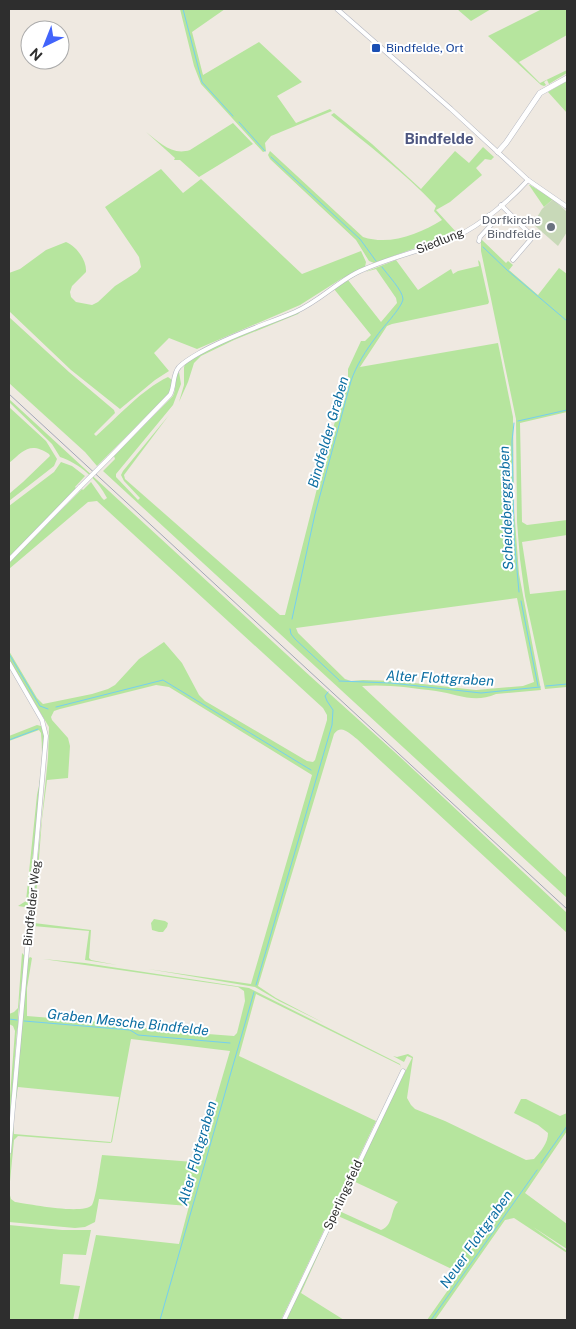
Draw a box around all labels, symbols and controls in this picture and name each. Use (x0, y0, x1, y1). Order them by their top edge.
north arrow (20, 20, 70, 70)
place label: Bindfelde, Ort (386, 41, 464, 55)
marker: Bindfelde, Ort (370, 42, 382, 54)
text: N (27, 45, 46, 64)
district label: Bindfelde (404, 130, 474, 147)
place label: Dorfkirche Bindfelde (482, 213, 541, 241)
marker: Dorfkirche Bindfelde (545, 221, 557, 233)
street label: Siedlung (414, 225, 466, 257)
water label: Bindfelder Graben (304, 374, 352, 490)
water label: Scheideberggraben (496, 445, 516, 570)
water label: Alter Flottgraben (386, 667, 495, 689)
street label: Bindfelder Weg (21, 859, 43, 947)
water label: Graben Mesche Bindfelde (46, 1006, 210, 1038)
water label: Alter Flottgraben (174, 1099, 220, 1207)
street label: Sperlingsfeld (321, 1158, 365, 1232)
water label: Neuer Flottgraben (436, 1187, 516, 1291)

